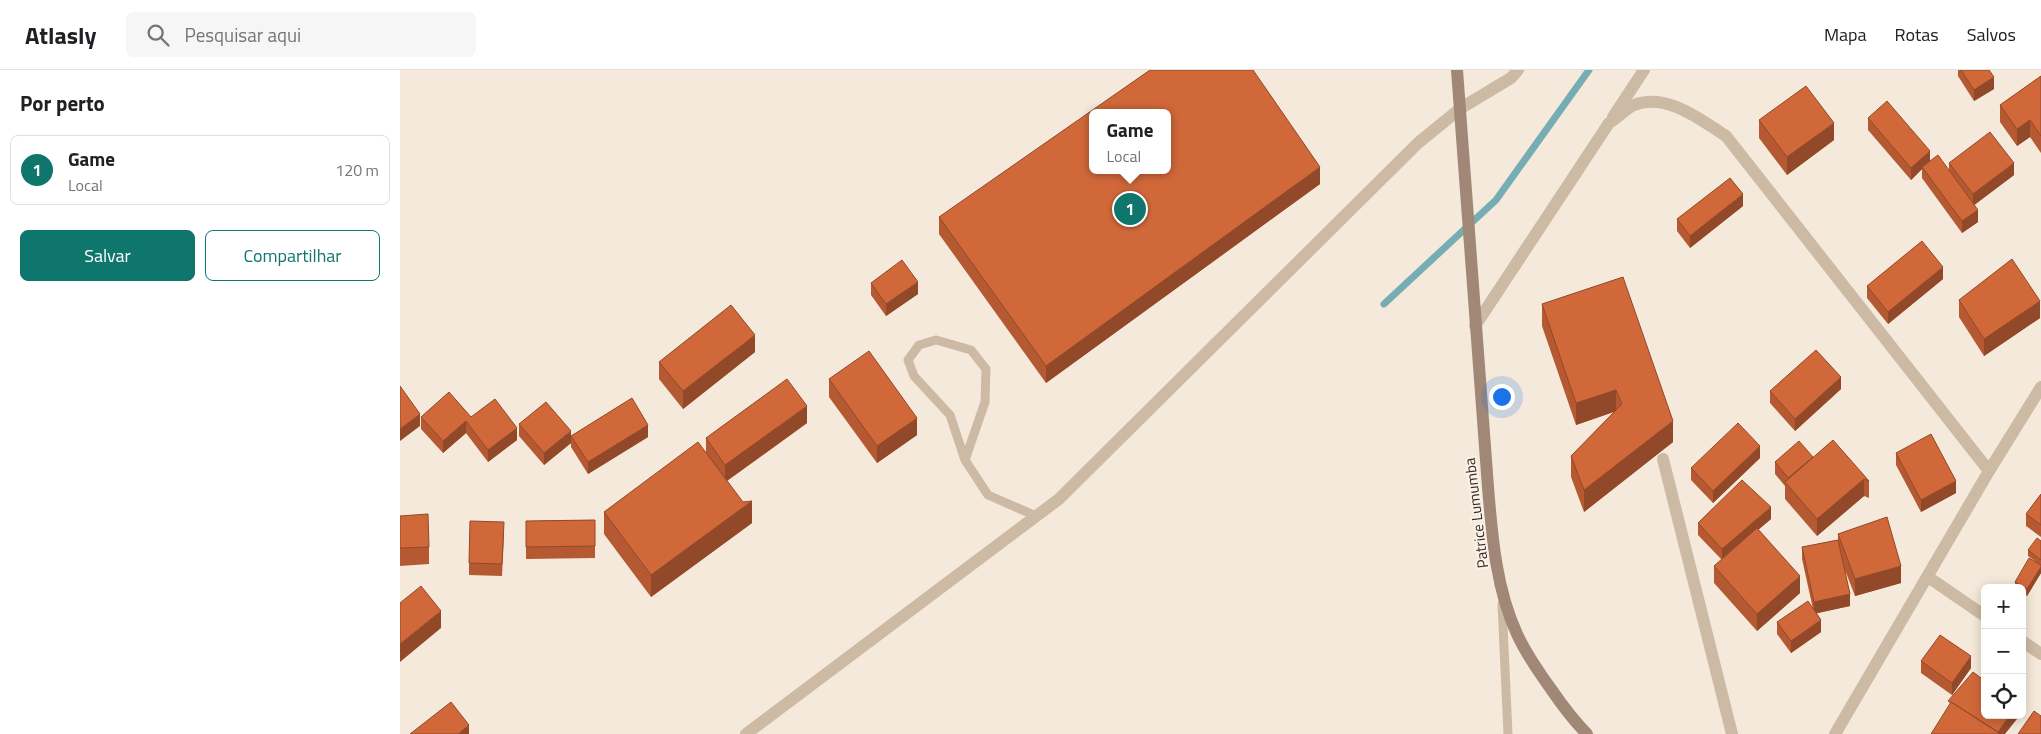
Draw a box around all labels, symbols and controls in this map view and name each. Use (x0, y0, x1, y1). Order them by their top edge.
search box (126, 12, 476, 57)
text: Atlasly (25, 17, 96, 53)
text: Pesquisar aqui (184, 20, 301, 49)
icon: search (144, 21, 172, 49)
text: Mapa (1824, 21, 1867, 48)
text: Rotas (1895, 21, 1939, 48)
text: Salvos (1967, 21, 2016, 48)
text: Por perto (20, 87, 105, 119)
popup (1089, 109, 1171, 174)
text: Game (1107, 115, 1153, 144)
text: Game (68, 144, 115, 173)
text: Local (1107, 144, 1141, 168)
text: 1 (33, 158, 41, 182)
text: 120 m (335, 158, 379, 182)
text: Local (68, 173, 103, 197)
pin: 1 (1114, 190, 1146, 228)
button: Salvar (20, 230, 195, 281)
button: Compartilhar (205, 230, 380, 281)
your location (1489, 384, 1515, 410)
street label: Patrice Lumumba (1458, 456, 1494, 569)
map controls (1981, 584, 2026, 719)
button: + (1981, 584, 2026, 629)
button: − (1981, 629, 2026, 674)
button: locate (1981, 674, 2026, 719)

